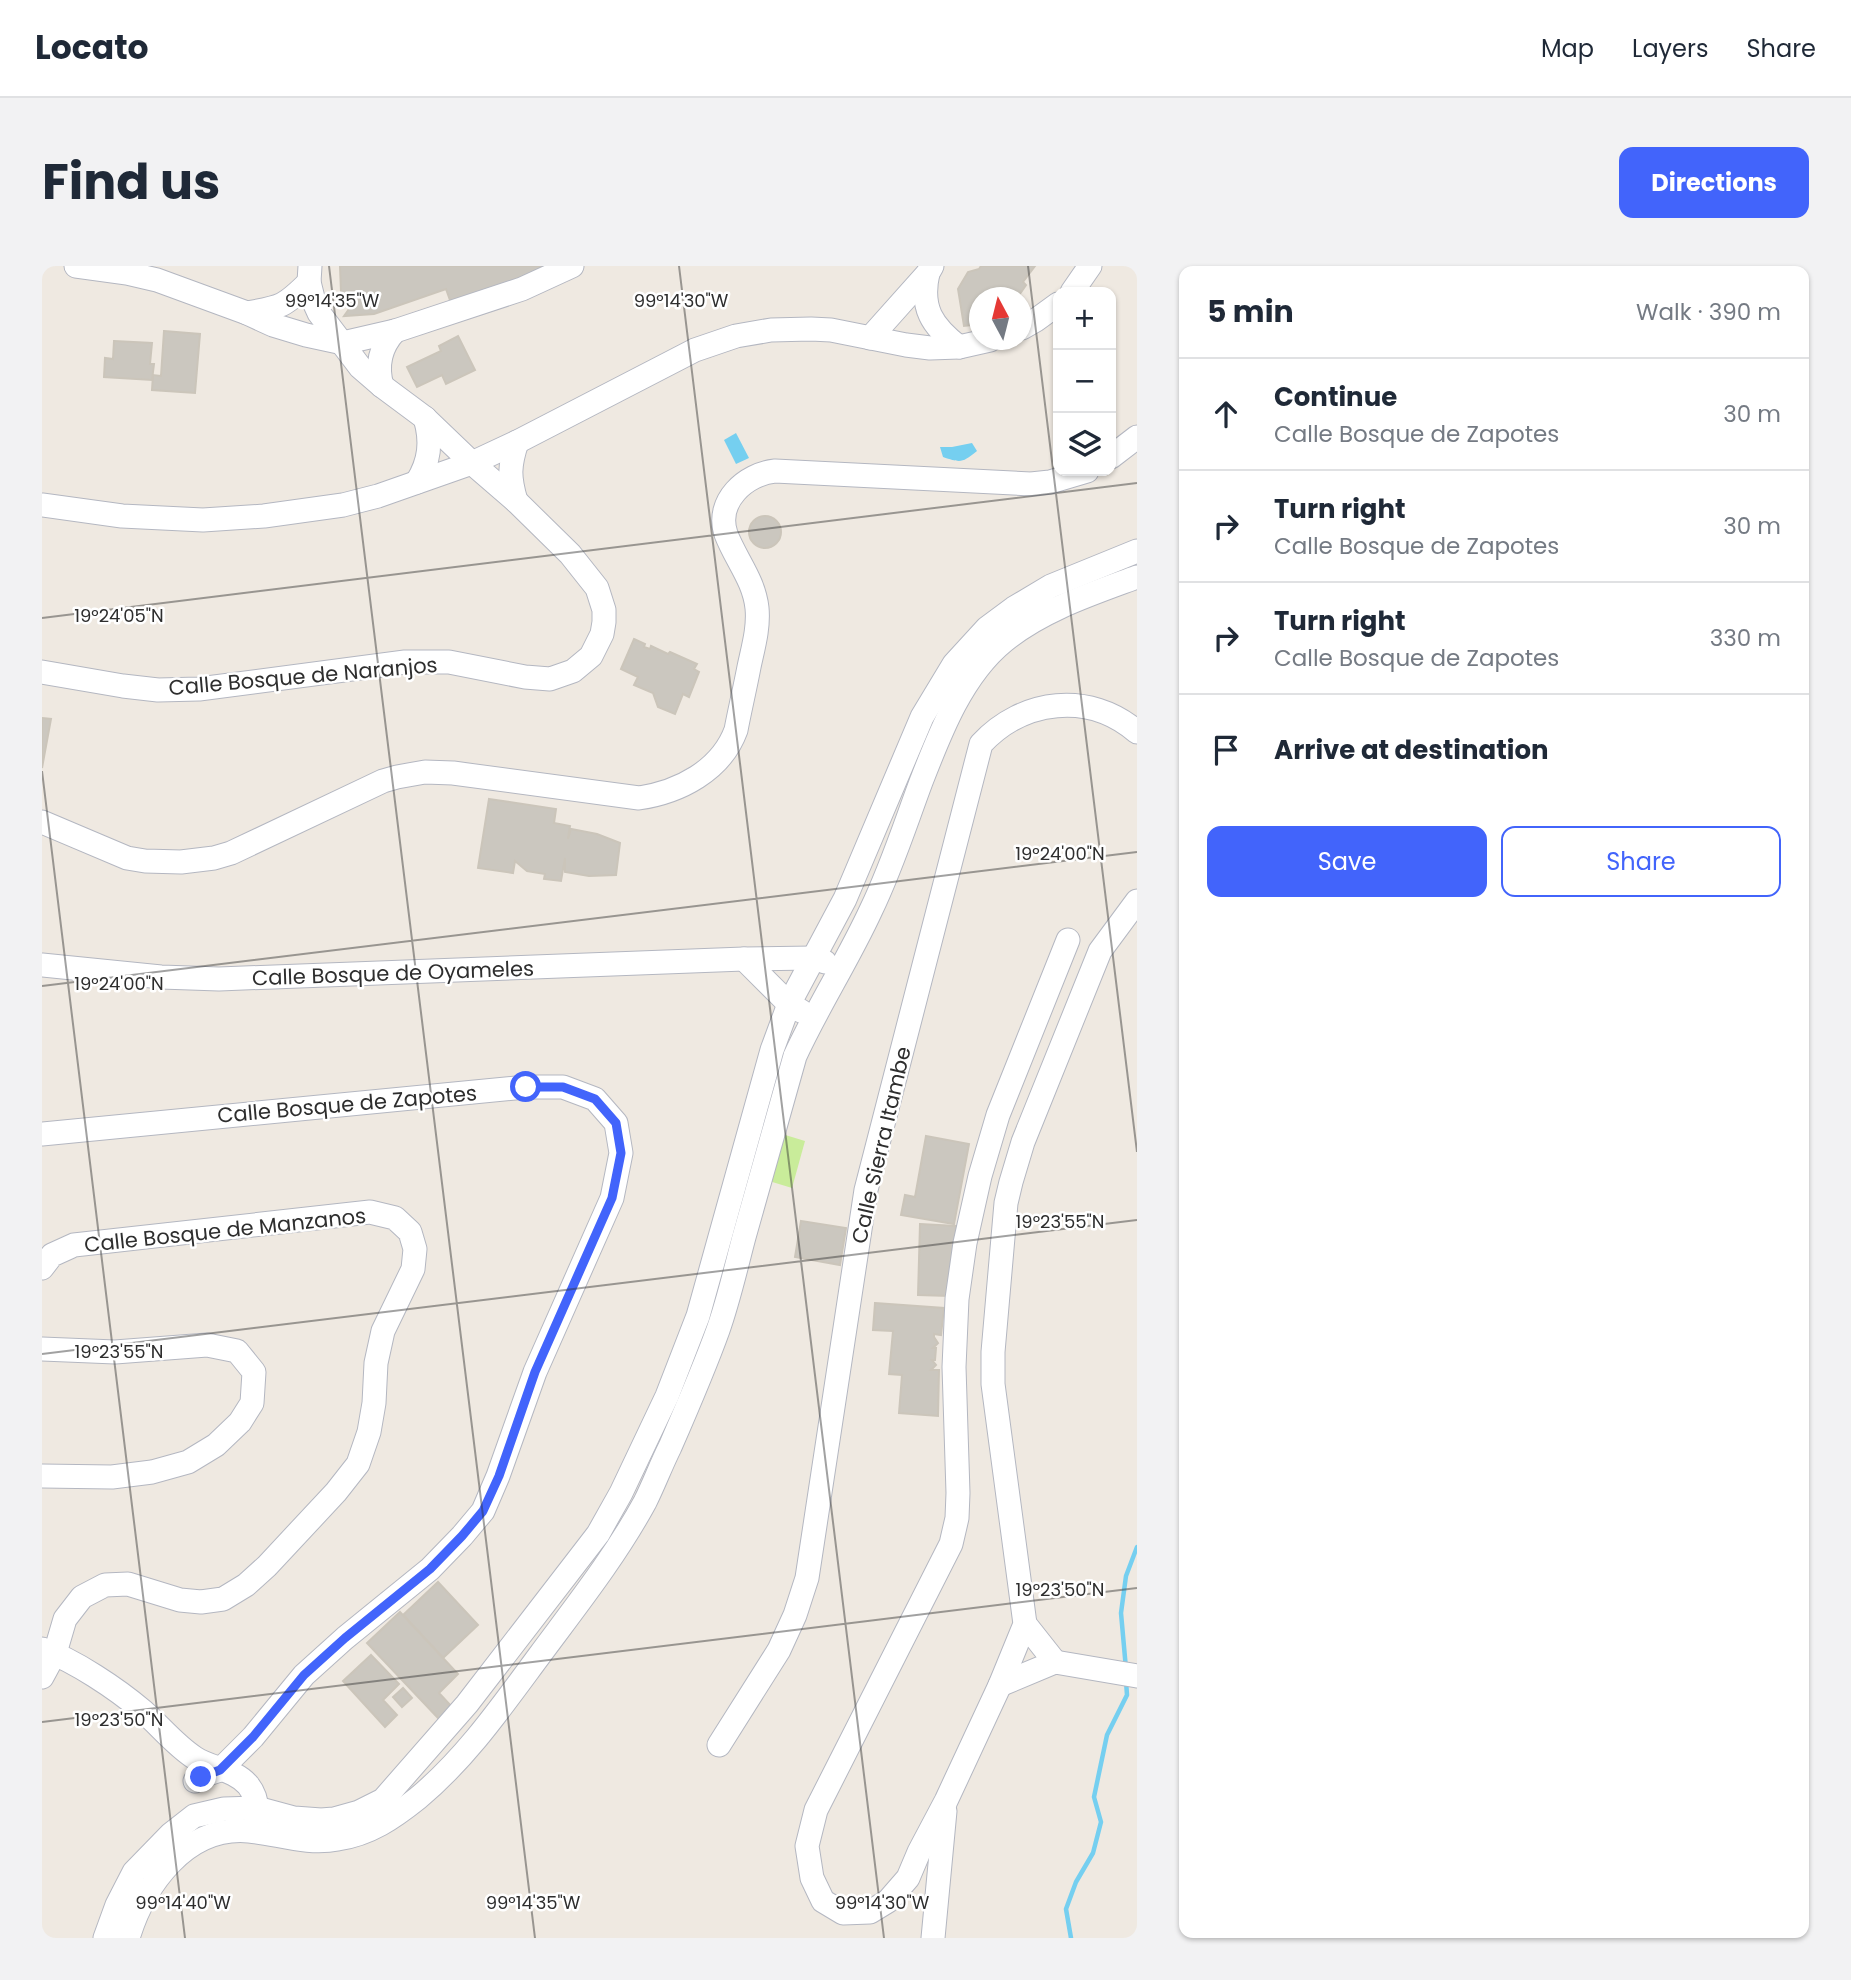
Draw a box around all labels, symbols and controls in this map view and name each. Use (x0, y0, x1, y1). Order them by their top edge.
text: Locato (35, 24, 149, 71)
text: Map (1541, 32, 1594, 65)
text: Layers (1632, 32, 1708, 65)
text: Share (1746, 32, 1816, 65)
button: Directions (1619, 147, 1809, 218)
text: Find us (42, 148, 220, 216)
north arrow (969, 287, 1032, 350)
map controls (1053, 287, 1116, 476)
button: + (1053, 287, 1116, 350)
text: 99°14'35"W (285, 288, 380, 313)
text: 99°14'30"W (634, 288, 729, 313)
text: 5 min (1207, 290, 1294, 333)
text: Walk · 390 m (1636, 296, 1781, 328)
button: − (1053, 350, 1116, 413)
text: Continue (1274, 379, 1397, 415)
icon: ahead (1207, 395, 1245, 433)
text: 30 m (1723, 398, 1781, 430)
button: layers (1053, 413, 1116, 476)
text: Calle Bosque de Zapotes (1274, 418, 1559, 450)
text: Turn right (1274, 491, 1406, 527)
icon: right (1207, 507, 1245, 545)
text: 30 m (1723, 510, 1781, 542)
text: Calle Bosque de Zapotes (1274, 530, 1559, 562)
text: 19°24'05"N (74, 603, 164, 628)
text: Turn right (1274, 603, 1406, 639)
icon: right (1207, 619, 1245, 657)
text: 330 m (1710, 622, 1781, 654)
text: Calle Bosque de Zapotes (1274, 642, 1559, 674)
street label: Calle Bosque de Naranjos (167, 650, 439, 702)
icon: arrive (1207, 731, 1245, 769)
text: Arrive at destination (1274, 732, 1549, 768)
button: Save (1207, 826, 1487, 897)
button: Share (1501, 826, 1781, 897)
text: 19°24'00"N (1015, 841, 1105, 866)
street label: Calle Bosque de Oyameles (252, 954, 534, 992)
text: 19°24'00"N (74, 971, 164, 996)
street label: Calle Sierra Itambe (844, 1044, 918, 1246)
route start (510, 1071, 541, 1102)
street label: Calle Bosque de Zapotes (216, 1078, 478, 1130)
street label: Calle Bosque de Manzanos (83, 1201, 367, 1259)
text: 19°23'55"N (1016, 1209, 1104, 1234)
text: 19°23'55"N (75, 1339, 163, 1364)
text: 19°23'50"N (1016, 1577, 1104, 1602)
text: 19°23'50"N (75, 1707, 163, 1732)
route end (185, 1761, 216, 1792)
text: 99°14'40"W (135, 1890, 231, 1915)
text: 99°14'35"W (486, 1890, 581, 1915)
text: 99°14'30"W (835, 1890, 930, 1915)

